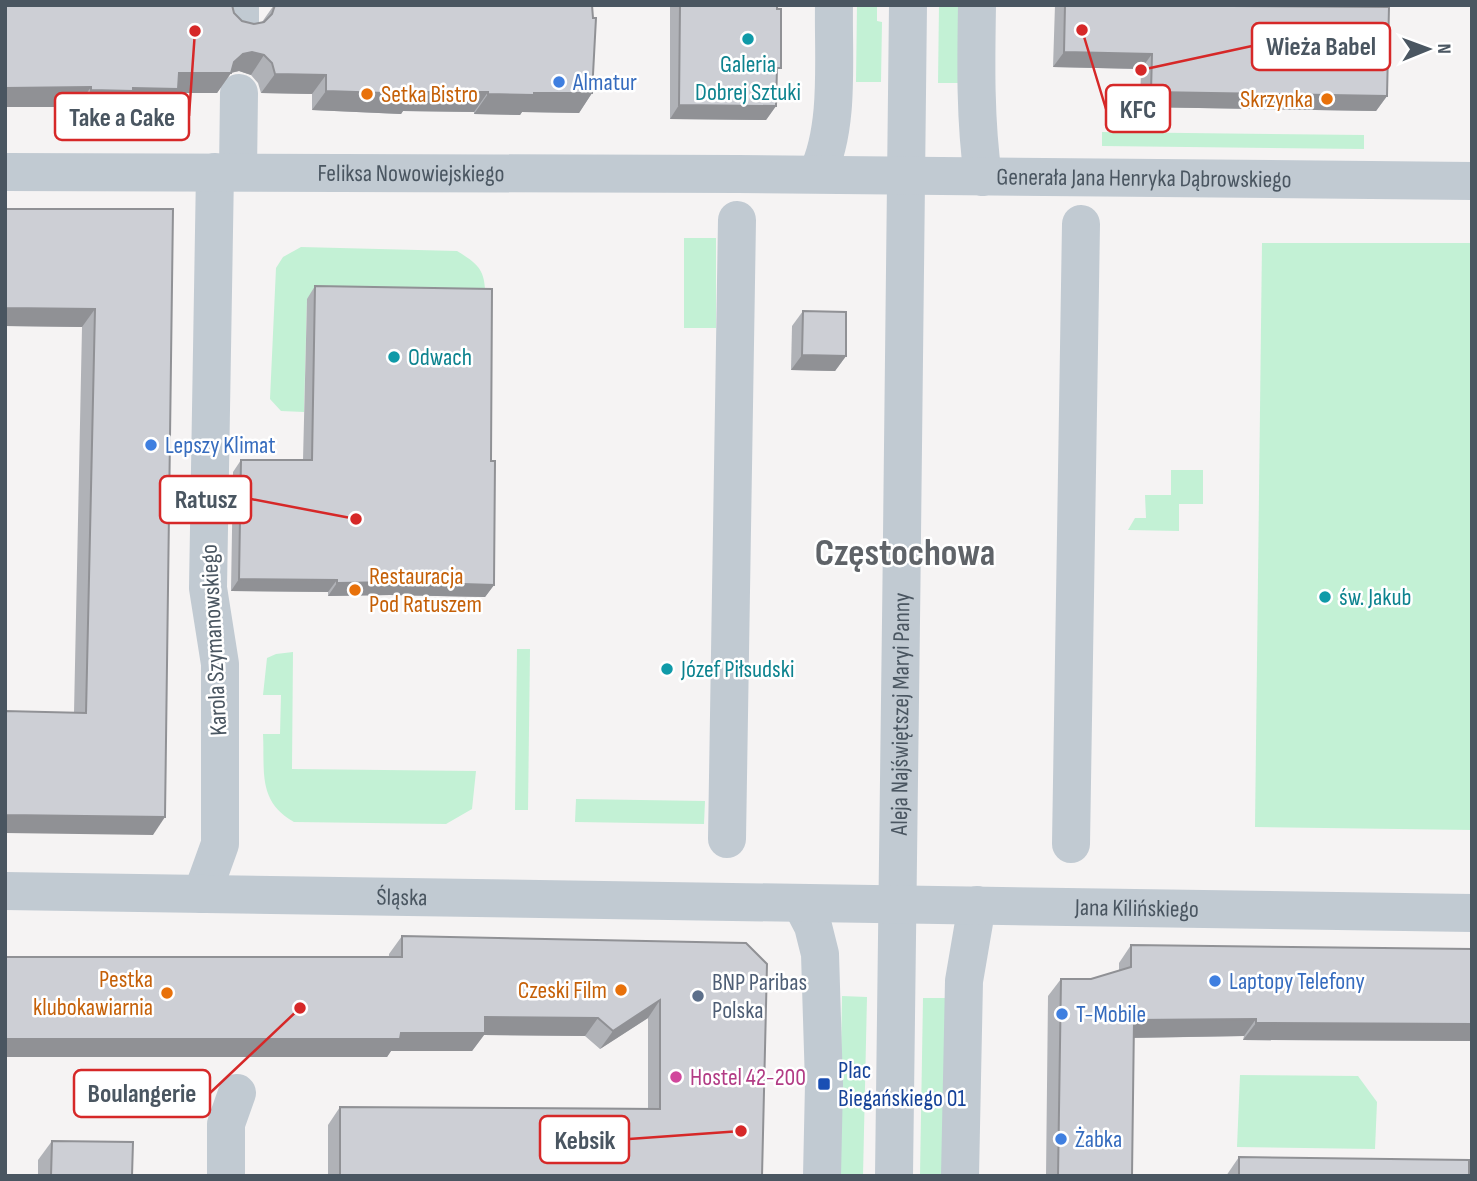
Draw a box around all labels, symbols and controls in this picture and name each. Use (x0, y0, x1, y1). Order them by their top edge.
north arrow (1393, 14, 1463, 84)
callout: Wieża Babel (1252, 23, 1390, 70)
marker: Galeria Dobrej Sztuki (740, 31, 756, 47)
text: Wieża Babel (1266, 32, 1376, 63)
text: N (1432, 43, 1455, 54)
place label: Galeria Dobrej Sztuki (695, 50, 801, 107)
place label: Almatur (572, 68, 637, 97)
marker: Almatur (551, 74, 567, 90)
place label: Setka Bistro (381, 80, 478, 109)
callout: KFC (1106, 85, 1170, 132)
place label: Skrzynka (1240, 85, 1313, 114)
marker: Setka Bistro (359, 86, 375, 102)
marker: Skrzynka (1319, 91, 1335, 107)
callout: Take a Cake (55, 93, 189, 140)
text: KFC (1120, 95, 1156, 126)
text: Take a Cake (69, 103, 175, 134)
street label: Feliksa Nowowiejskiego (317, 158, 505, 188)
street label: Generała Jana Henryka Dąbrowskiego (996, 162, 1292, 194)
place label: Odwach (408, 343, 472, 372)
marker: Odwach (386, 349, 402, 365)
place label: Lepszy Klimat (165, 431, 276, 460)
marker: Lepszy Klimat (143, 437, 159, 453)
callout: Ratusz (160, 476, 251, 523)
text: Ratusz (175, 485, 237, 516)
district label: Częstochowa (815, 531, 995, 576)
street label: Karola Szymanowskiego (195, 543, 233, 737)
place label: Restauracja Pod Ratuszem (369, 562, 482, 619)
marker: Restauracja Pod Ratuszem (347, 582, 363, 598)
place label: św. Jakub (1339, 583, 1411, 612)
marker: św. Jakub (1317, 589, 1333, 605)
street label: Aleja Najświętszej Maryi Panny (884, 593, 916, 836)
place label: Józef Piłsudski (680, 655, 794, 684)
marker: Józef Piłsudski (659, 661, 675, 677)
street label: Śląska (376, 882, 428, 912)
street label: Jana Kilińskiego (1074, 893, 1199, 923)
place label: Pestka klubokawiarnia (33, 965, 153, 1022)
place label: Laptopy Telefony (1229, 967, 1365, 996)
place label: BNP Paribas Polska (712, 968, 807, 1025)
marker: Laptopy Telefony (1207, 973, 1223, 989)
place label: Czeski Film (518, 976, 607, 1005)
marker: Czeski Film (613, 982, 629, 998)
marker: Pestka klubokawiarnia (159, 985, 175, 1001)
marker: BNP Paribas Polska (690, 988, 706, 1004)
place label: T-Mobile (1076, 1000, 1146, 1029)
marker: T-Mobile (1054, 1006, 1070, 1022)
place label: Plac Biegańskiego 01 (838, 1056, 966, 1113)
place label: Hostel 42-200 (690, 1063, 806, 1092)
marker: Hostel 42-200 (668, 1069, 684, 1085)
callout: Boulangerie (74, 1070, 210, 1117)
marker: Plac Biegańskiego 01 (816, 1076, 832, 1092)
text: Boulangerie (88, 1079, 196, 1110)
callout: Kebsik (540, 1116, 629, 1163)
place label: Żabka (1075, 1125, 1122, 1154)
text: Kebsik (555, 1126, 616, 1157)
marker: Żabka (1053, 1131, 1069, 1147)

